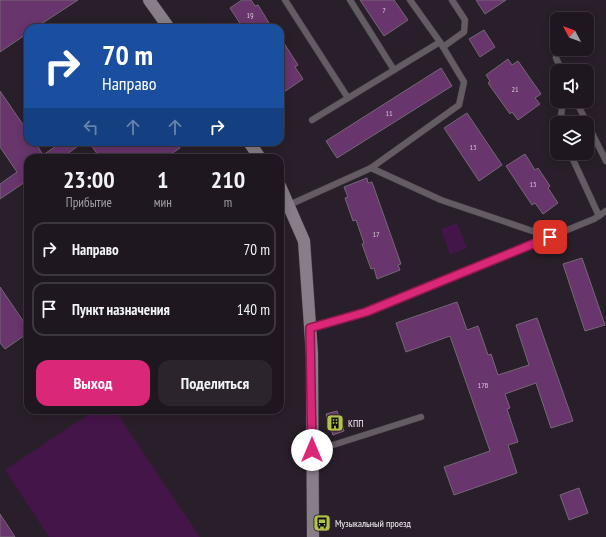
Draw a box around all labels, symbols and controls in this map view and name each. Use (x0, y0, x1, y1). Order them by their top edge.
house number: 7 (382, 5, 386, 15)
house number: 19 (246, 10, 254, 20)
north arrow (550, 12, 594, 56)
map controls (550, 12, 594, 160)
text: 70 m (102, 36, 153, 73)
icon: right (36, 40, 88, 92)
button: sound (550, 64, 594, 108)
text: Направо (102, 72, 157, 95)
house number: 21 (511, 84, 519, 94)
house number: 11 (385, 108, 393, 118)
icon: left (80, 116, 102, 138)
icon: ahead (122, 116, 144, 138)
icon: ahead (164, 116, 186, 138)
icon: right (206, 116, 228, 138)
button: layers (550, 116, 594, 160)
house number: 13 (469, 142, 477, 152)
text: 23:00 (63, 164, 115, 195)
text: 1 (157, 164, 168, 195)
text: 210 (211, 164, 245, 195)
house number: 15 (529, 179, 537, 189)
text: Прибытие (66, 194, 112, 211)
text: мин (154, 194, 172, 211)
text: m (224, 194, 232, 211)
pin (533, 220, 567, 254)
icon: arrive (539, 226, 561, 248)
house number: 17 (372, 229, 380, 239)
icon: right (38, 238, 60, 260)
text: Направо (72, 240, 119, 259)
text: 70 m (244, 240, 270, 259)
icon: arrive (38, 298, 60, 320)
text: Пункт назначения (72, 300, 170, 319)
text: 140 m (237, 300, 270, 319)
button: Выход (36, 360, 150, 406)
button: Поделиться (158, 360, 272, 406)
house number: 17Б (478, 380, 489, 390)
building icon: КПП (325, 413, 345, 433)
place label: КПП (348, 417, 363, 430)
position arrow (291, 429, 333, 471)
bus stop icon: Музыкальный проезд (312, 513, 332, 533)
place label: Музыкальный проезд (335, 517, 412, 530)

